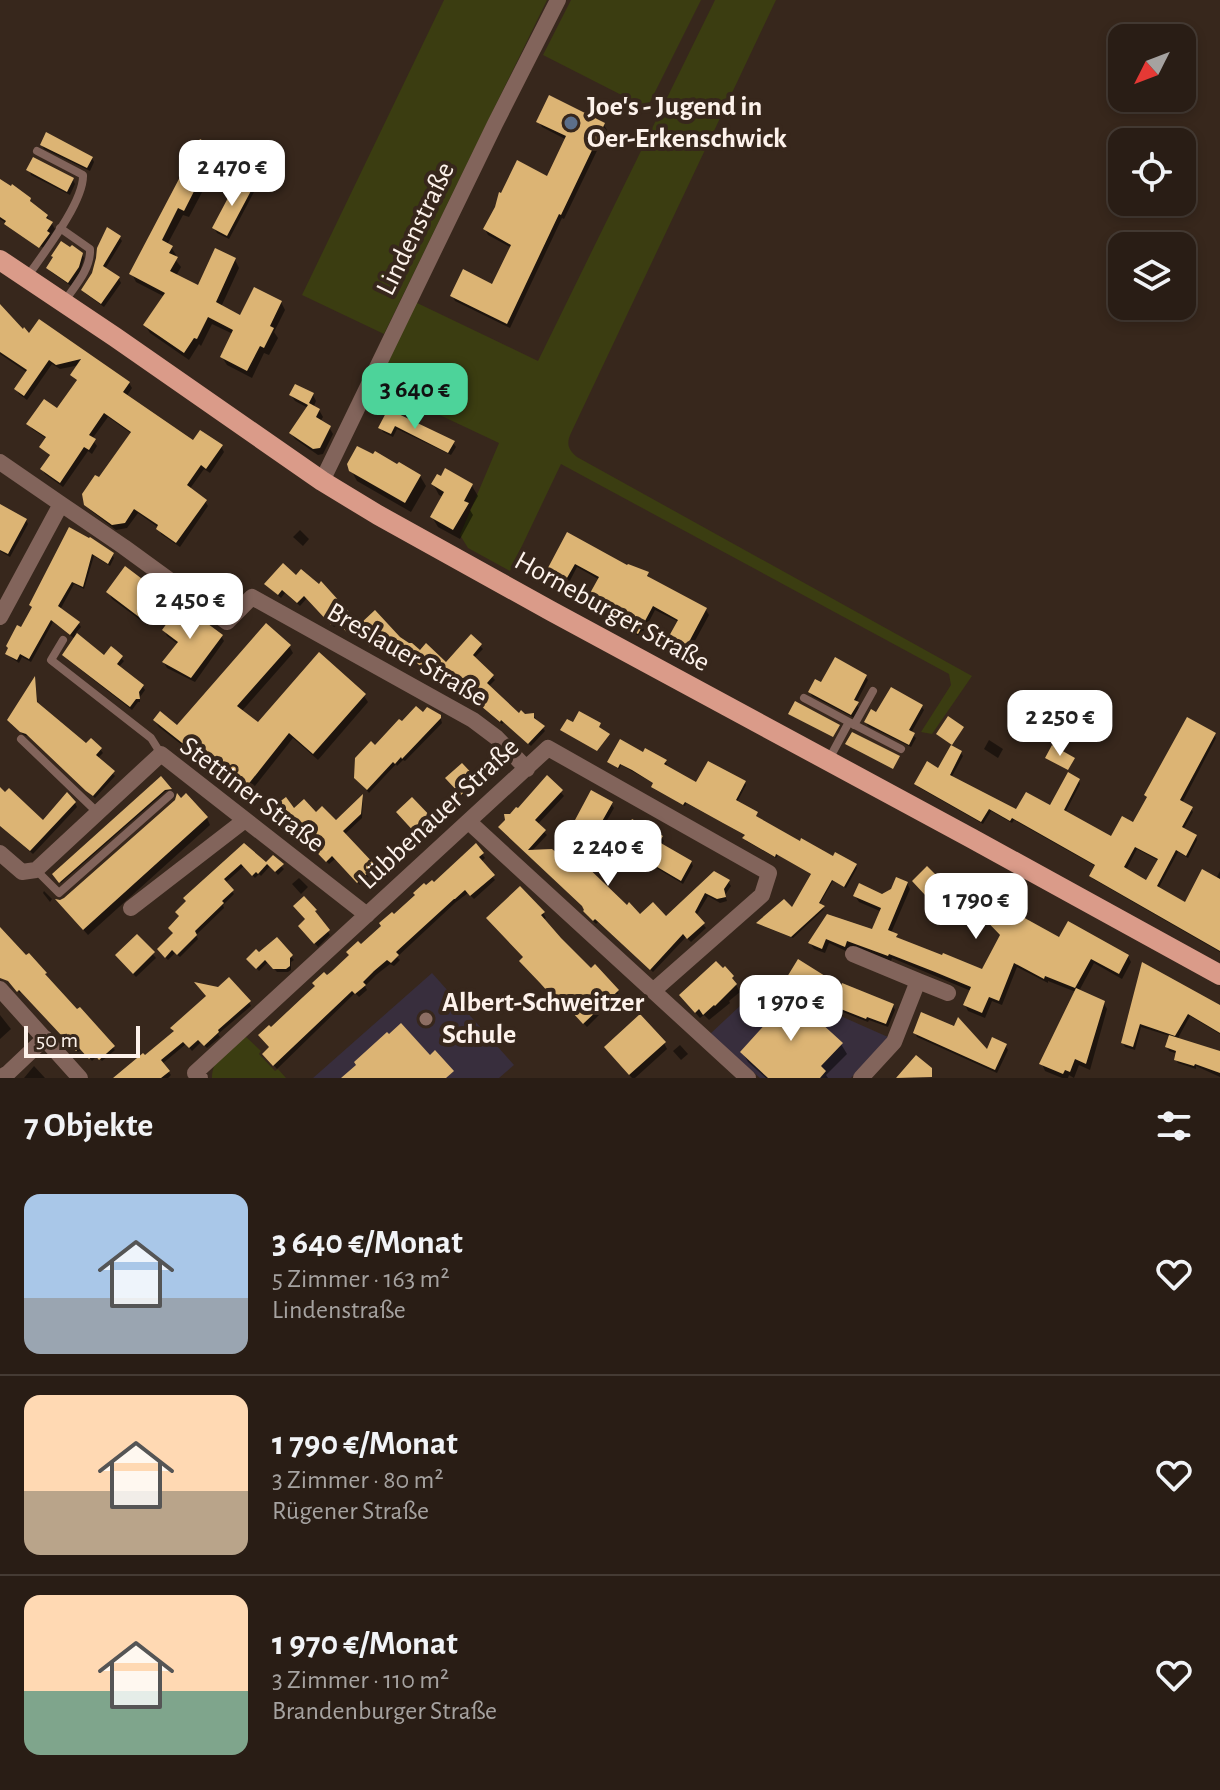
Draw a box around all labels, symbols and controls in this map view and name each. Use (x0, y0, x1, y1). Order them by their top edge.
north arrow (1108, 24, 1196, 112)
map controls (1108, 24, 1196, 320)
place label: Joe's - Jugend in Oer-Erkenschwick (587, 93, 787, 153)
marker: Joe's - Jugend in Oer-Erkenschwick (562, 114, 580, 132)
button: locate (1108, 128, 1196, 216)
pin: 2 470 € (158, 140, 306, 208)
text: 2 470 € (197, 153, 267, 179)
street label: Lindenstraße (372, 158, 460, 300)
button: layers (1108, 232, 1196, 320)
pin: 3 640 € (341, 363, 489, 431)
text: 3 640 € (380, 376, 450, 402)
street label: Horneburger Straße (510, 547, 714, 677)
pin: 2 450 € (116, 573, 264, 641)
text: 2 450 € (155, 586, 225, 612)
street label: Breslauer Straße (322, 598, 492, 712)
pin: 2 250 € (986, 690, 1134, 758)
text: 2 250 € (1025, 703, 1095, 729)
street label: Stettiner Straße (175, 732, 329, 858)
street label: Lübbenauer Straße (353, 733, 525, 895)
pin: 2 240 € (534, 820, 682, 888)
text: 2 240 € (572, 833, 644, 859)
pin: 1 790 € (902, 873, 1050, 941)
text: 1 790 € (943, 886, 1009, 912)
pin: 1 970 € (717, 975, 865, 1043)
text: 1 970 € (758, 988, 824, 1014)
place label: Albert-Schweitzer Schule (442, 989, 645, 1049)
marker: Albert-Schweitzer Schule (417, 1010, 435, 1028)
scale bar (24, 1022, 140, 1058)
text: 50 m (36, 1029, 78, 1051)
icon: filters (1152, 1104, 1196, 1148)
text: 7 Objekte (24, 1109, 153, 1143)
icon: home (88, 1226, 184, 1322)
text: 3 640 €/Monat (272, 1226, 463, 1260)
icon: heart (1152, 1252, 1196, 1296)
text: 5 Zimmer · 163 m² (272, 1266, 449, 1292)
text: Lindenstraße (272, 1297, 406, 1323)
icon: home (88, 1427, 184, 1523)
text: 1 790 €/Monat (272, 1427, 458, 1461)
icon: heart (1152, 1453, 1196, 1497)
text: 3 Zimmer · 80 m² (272, 1467, 444, 1493)
text: Rügener Straße (272, 1498, 429, 1524)
icon: home (88, 1627, 184, 1723)
text: 1 970 €/Monat (272, 1627, 458, 1661)
icon: heart (1152, 1653, 1196, 1697)
text: 3 Zimmer · 110 m² (272, 1667, 449, 1693)
text: Brandenburger Straße (272, 1698, 497, 1724)

